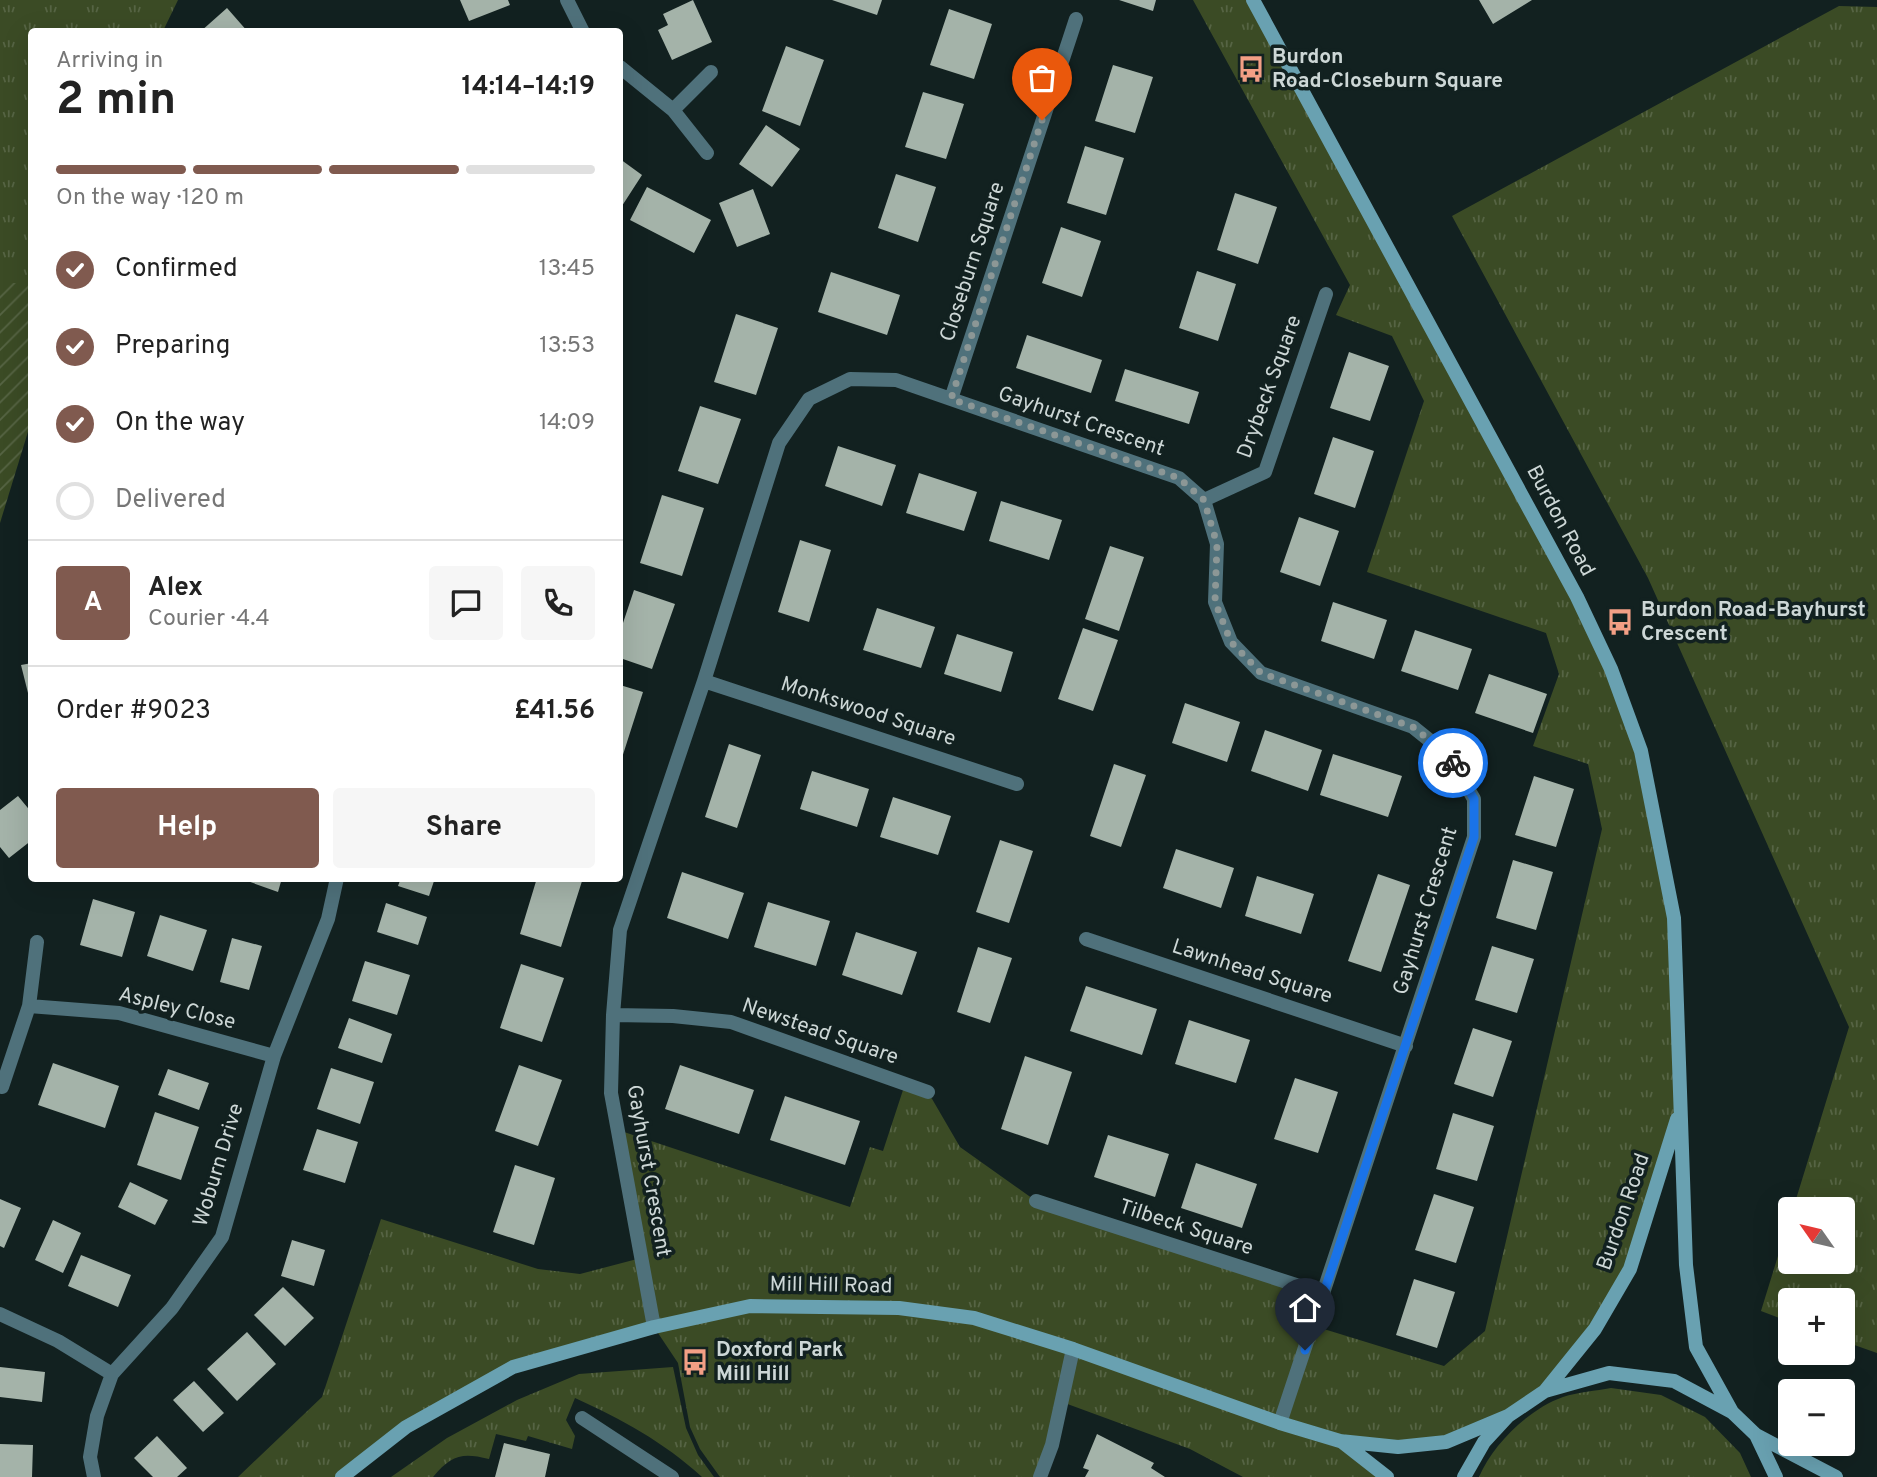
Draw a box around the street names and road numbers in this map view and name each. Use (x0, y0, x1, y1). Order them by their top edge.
street label: Closeburn Square (934, 179, 1012, 345)
street label: Drybeck Square (1232, 312, 1308, 462)
street label: Gayhurst Crescent (994, 381, 1168, 463)
street label: Burdon Road (1519, 461, 1601, 581)
street label: Monkswood Square (777, 671, 959, 753)
street label: Gayhurst Crescent (1388, 824, 1464, 998)
street label: Lawnhead Square (1168, 933, 1336, 1011)
street label: Aspley Close (116, 981, 238, 1037)
street label: Newstead Square (738, 993, 902, 1071)
street label: Gayhurst Crescent (620, 1083, 676, 1259)
street label: Woburn Drive (187, 1100, 251, 1230)
street label: Burdon Road (1591, 1150, 1657, 1274)
street label: Tilbeck Square (1115, 1194, 1257, 1262)
street label: Mill Hill Road (769, 1271, 893, 1301)

